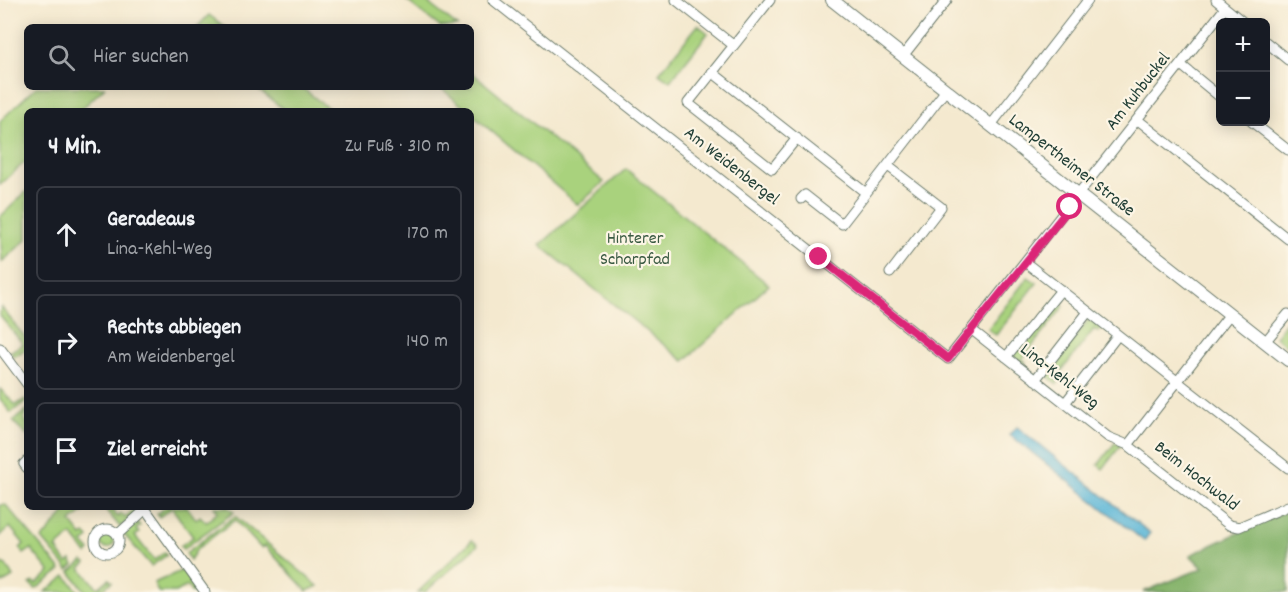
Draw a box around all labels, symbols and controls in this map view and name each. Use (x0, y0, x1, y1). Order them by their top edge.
map controls (1216, 18, 1270, 126)
button: + (1216, 18, 1270, 72)
search box (24, 24, 474, 90)
icon: search (45, 41, 78, 74)
text: Hier suchen (93, 42, 189, 73)
street label: Am Kuhbuckel (1101, 47, 1178, 136)
button: − (1216, 72, 1270, 126)
street label: Lampertheimer Straße (1002, 109, 1140, 223)
street label: Am Weidenbergel (678, 122, 785, 213)
text: 4 Min. (48, 129, 101, 166)
text: Zu Fuß · 310 m (345, 133, 450, 161)
route start (1056, 193, 1082, 219)
text: Geradeaus (107, 205, 195, 236)
icon: ahead (50, 218, 83, 251)
text: 170 m (407, 220, 448, 248)
park label: Hinterer Scharpfad (600, 227, 670, 273)
text: Lina-Kehl-Weg (107, 236, 212, 264)
route end (805, 243, 831, 269)
text: Rechts abbiegen (107, 313, 241, 344)
icon: right (50, 326, 83, 359)
text: 140 m (406, 328, 448, 356)
street label: Lina-Kehl-Weg (1014, 338, 1104, 416)
text: Am Weidenbergel (107, 344, 235, 372)
icon: arrive (50, 434, 83, 467)
text: Ziel erreicht (107, 435, 207, 466)
street label: Beim Hochwald (1148, 436, 1244, 518)

